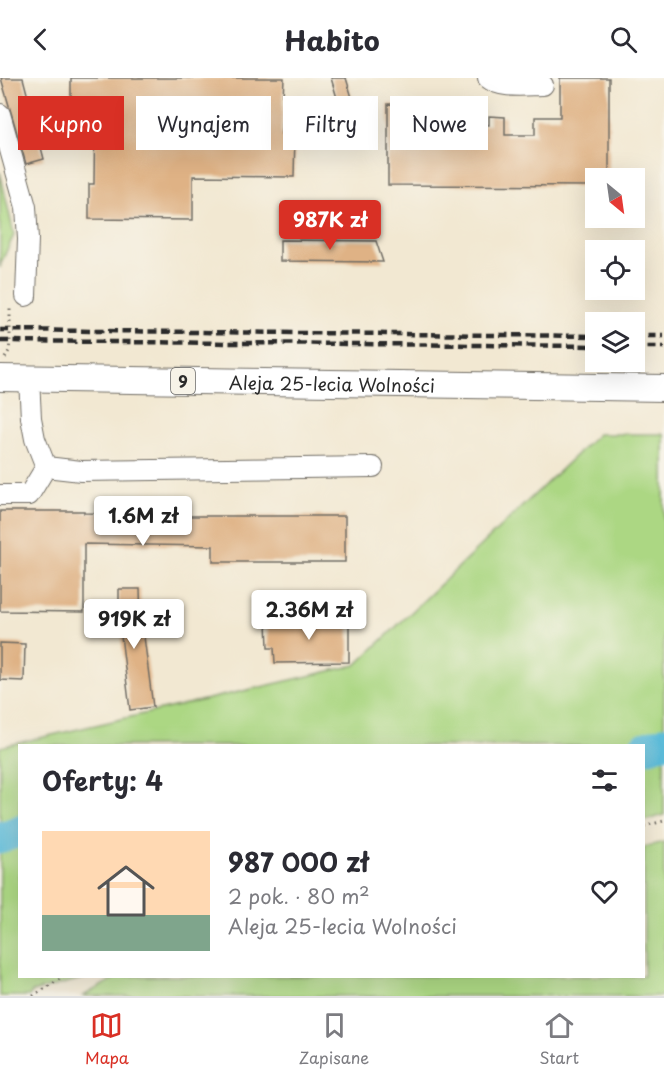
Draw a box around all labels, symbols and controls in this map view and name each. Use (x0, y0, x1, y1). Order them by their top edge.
text: Habito (284, 19, 380, 60)
icon: back (24, 23, 57, 56)
icon: search (607, 23, 640, 56)
chip: Kupno (18, 96, 124, 150)
chip: Wynajem (136, 96, 271, 150)
chip: Filtry (283, 96, 378, 150)
chip: Nowe (390, 96, 488, 150)
north arrow (585, 168, 645, 228)
map controls (585, 168, 645, 372)
pin: 987K zł (275, 200, 385, 251)
text: 987K zł (293, 204, 367, 234)
button: locate (585, 240, 645, 300)
button: layers (585, 312, 645, 372)
road number: 9 (171, 368, 195, 394)
street label: Aleja 25-lecia Wolności (229, 368, 435, 398)
pin: 1.6M zł (88, 496, 198, 547)
text: 1.6M zł (108, 500, 178, 530)
pin: 2.36M zł (247, 590, 371, 641)
text: 2.36M zł (265, 594, 353, 624)
pin: 919K zł (79, 599, 189, 650)
text: 919K zł (98, 603, 170, 633)
text: Oferty: 4 (42, 761, 163, 800)
icon: filters (588, 764, 621, 797)
text: 987 000 zł (228, 842, 369, 881)
icon: home (90, 855, 162, 927)
icon: heart (588, 875, 621, 908)
text: 2 pok. · 80 m² (228, 881, 370, 911)
text: Aleja 25-lecia Wolności (228, 911, 457, 941)
tab: Mapa (85, 1009, 129, 1069)
tab: Zapisane (299, 1009, 369, 1069)
tab: Start (539, 1009, 579, 1069)

